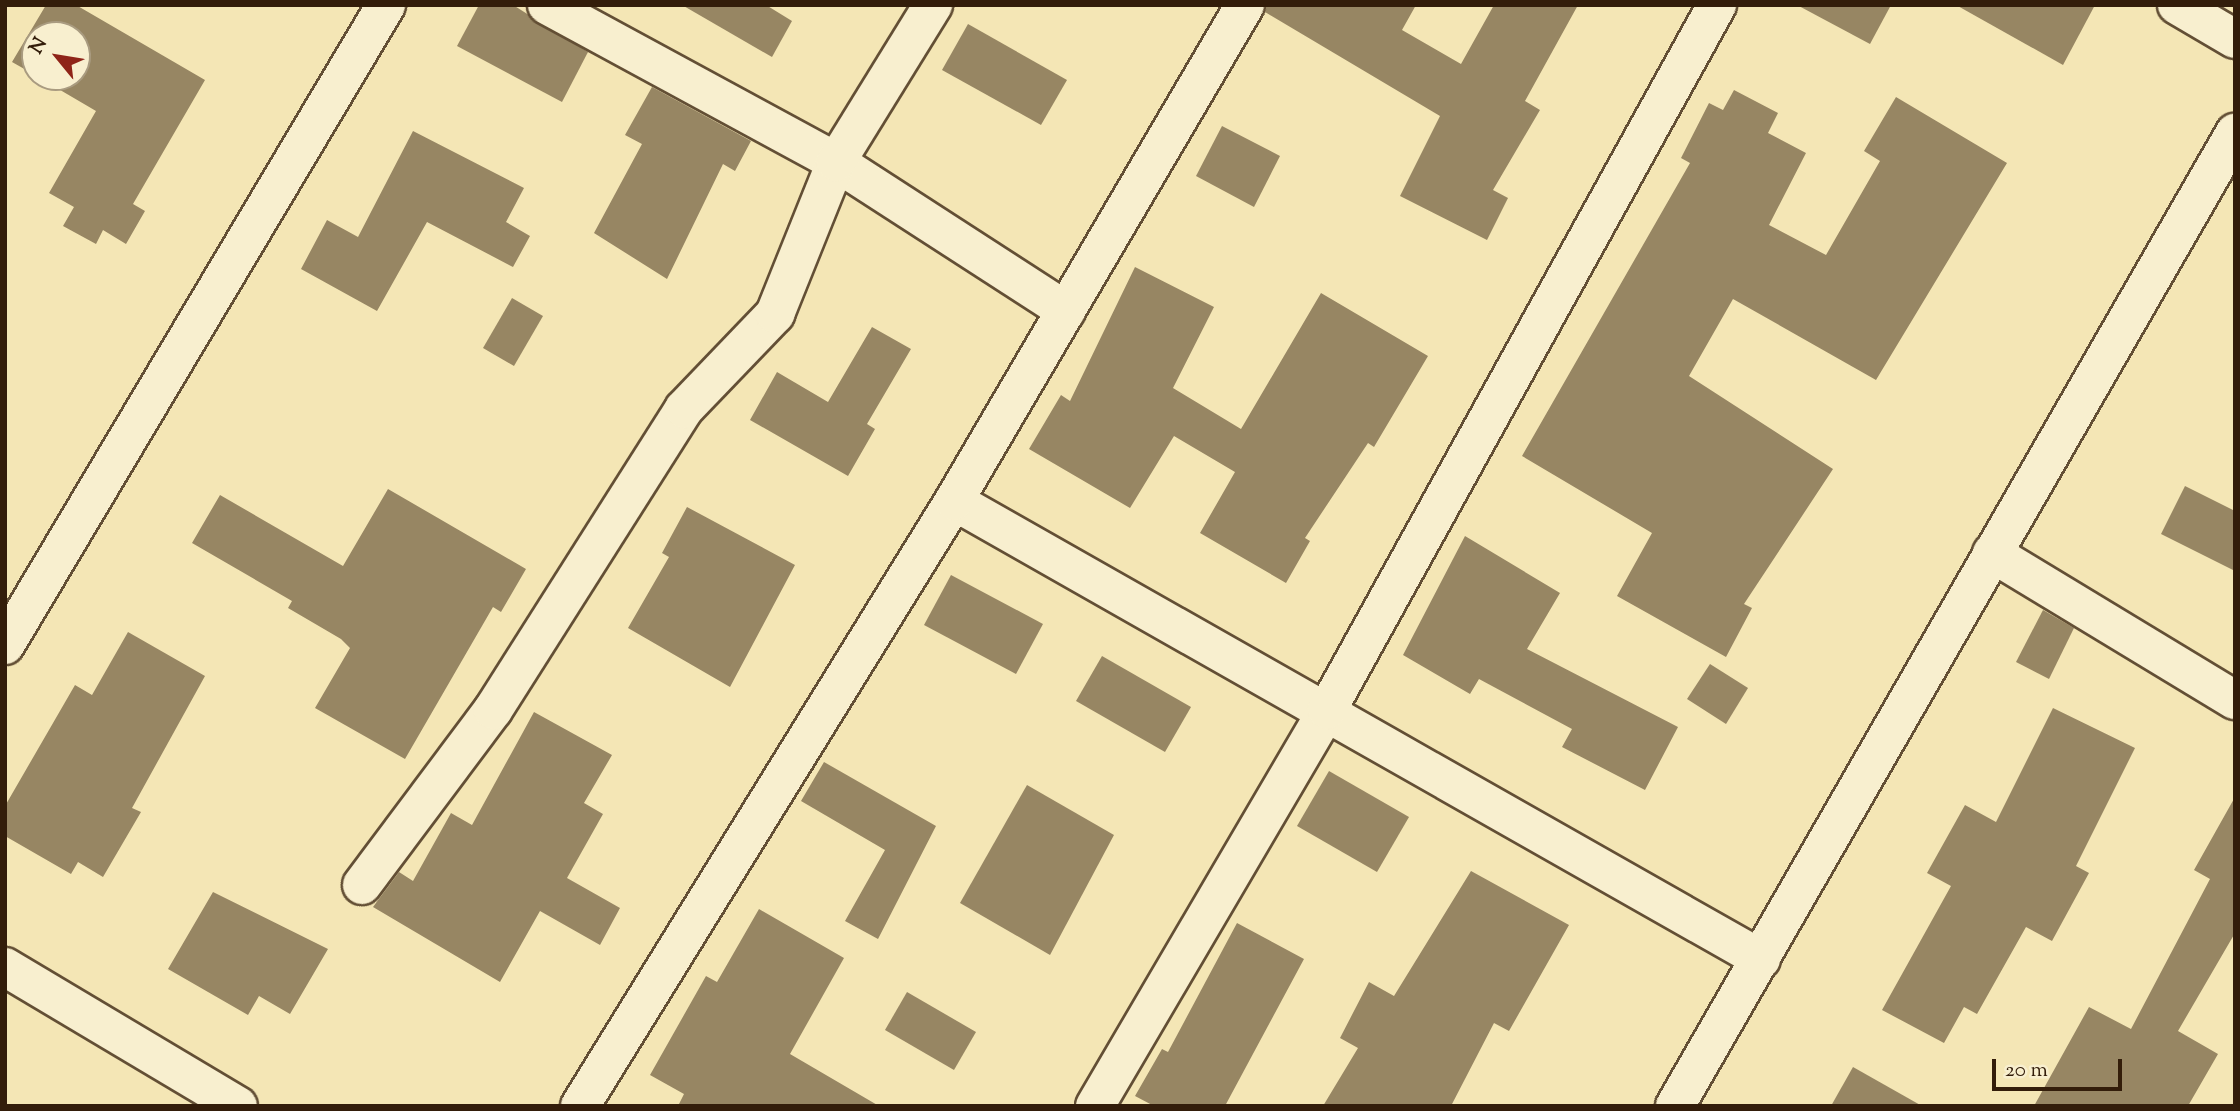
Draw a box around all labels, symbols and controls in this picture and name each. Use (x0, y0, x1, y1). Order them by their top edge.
north arrow (21, 21, 91, 91)
text: N (24, 33, 55, 60)
scale bar (1995, 1044, 2124, 1088)
text: 20 m (2005, 1056, 2048, 1086)

